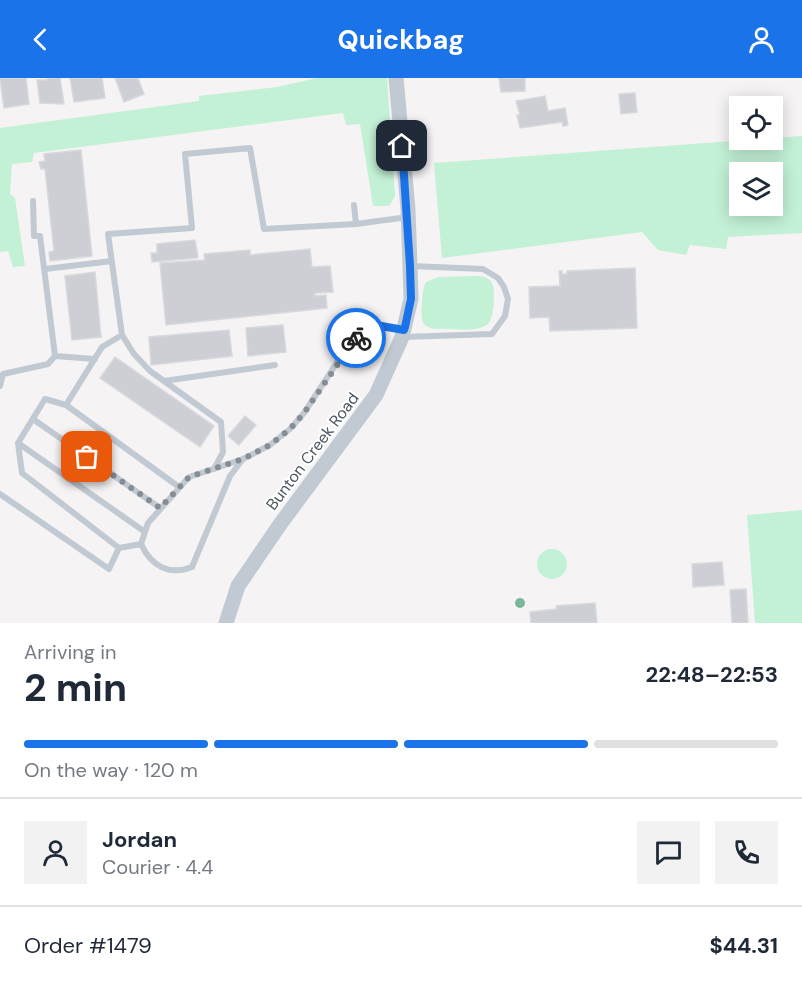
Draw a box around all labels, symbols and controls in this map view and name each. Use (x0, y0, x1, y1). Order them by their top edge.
text: Quickbag (338, 22, 464, 57)
icon: back (24, 23, 57, 56)
icon: person (745, 23, 778, 56)
map controls (729, 96, 783, 216)
button: locate (729, 96, 783, 150)
pin (376, 120, 427, 171)
icon: home (385, 129, 418, 162)
button: layers (729, 162, 783, 216)
courier (326, 308, 386, 368)
icon: bike (340, 322, 373, 355)
street label: Bunton Creek Road (261, 388, 363, 514)
pin (61, 431, 112, 482)
icon: bag (70, 440, 103, 473)
text: Arriving in (24, 639, 116, 665)
text: 22:48–22:53 (646, 660, 778, 689)
text: 2 min (24, 662, 127, 713)
text: On the way · 120 m (24, 757, 198, 783)
button: person (24, 821, 87, 884)
button: chat (637, 821, 700, 884)
button: phone (715, 821, 778, 884)
text: Jordan (102, 825, 177, 854)
text: Courier · 4.4 (102, 854, 213, 880)
text: Order #1479 (24, 931, 152, 960)
text: $44.31 (709, 931, 778, 960)

